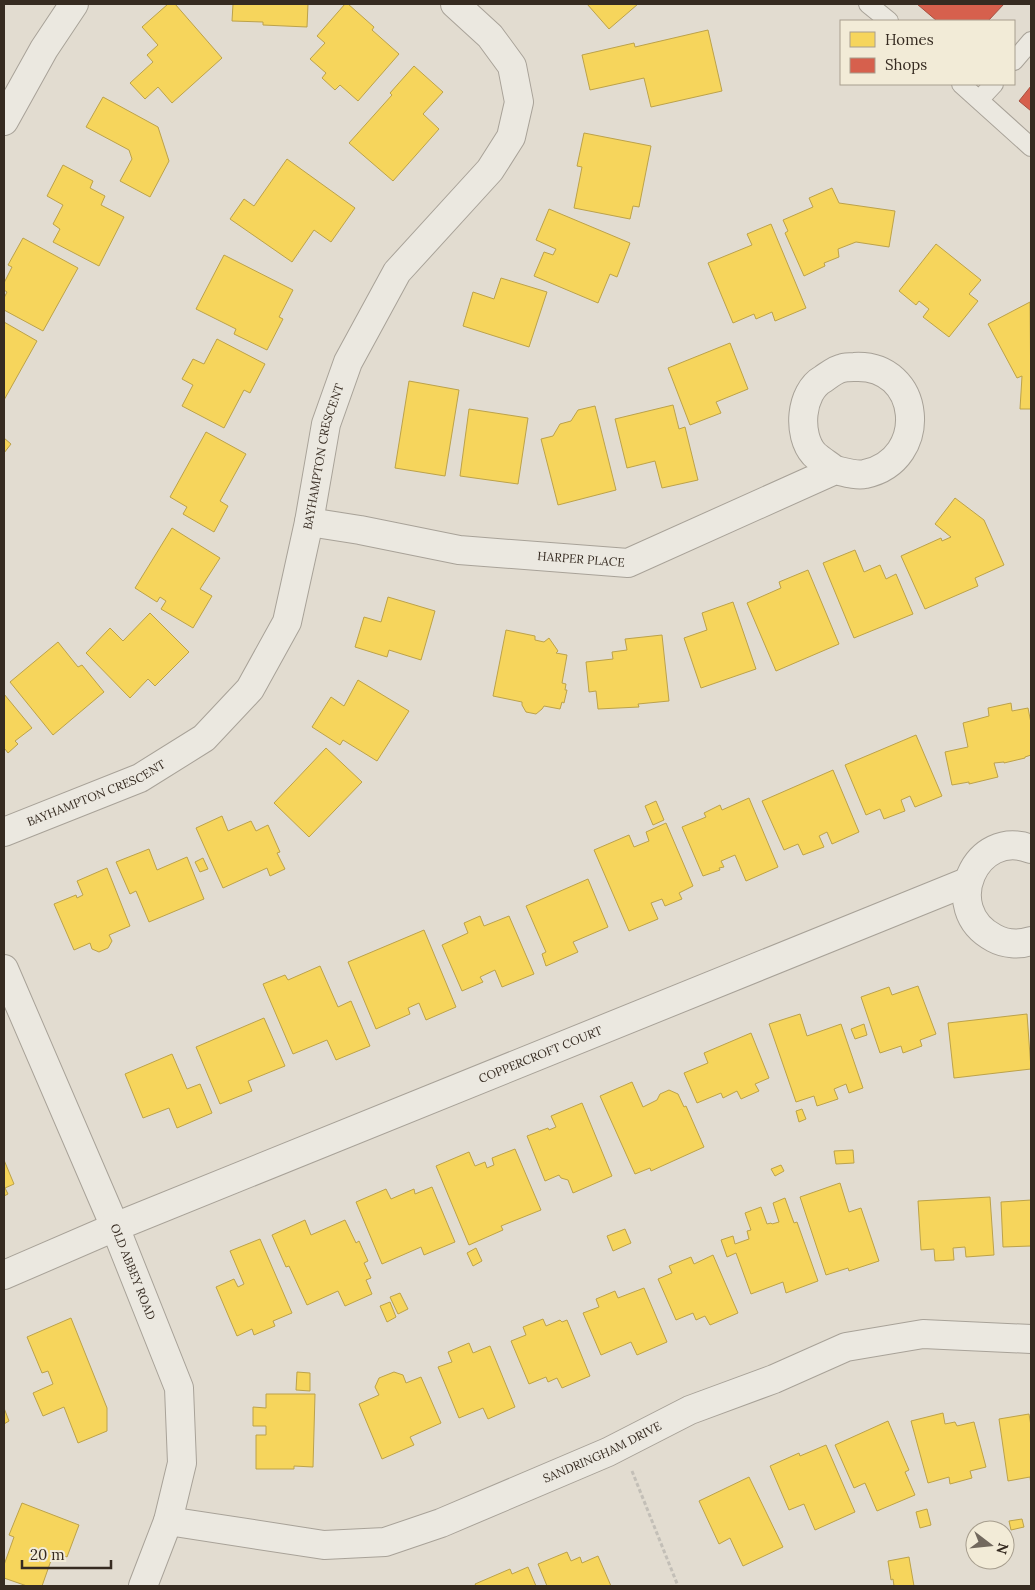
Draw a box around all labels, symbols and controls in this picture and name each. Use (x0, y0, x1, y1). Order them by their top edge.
legend (840, 20, 1015, 85)
text: Homes (885, 30, 934, 49)
text: Shops (885, 55, 927, 74)
street label: BAYHAMPTON CRESCENT (300, 381, 347, 531)
street label: HARPER PLACE (537, 548, 625, 570)
street label: BAYHAMPTON CRESCENT (25, 756, 168, 829)
street label: COPPERCROFT COURT (476, 1022, 605, 1086)
street label: OLD ABBEY ROAD (107, 1221, 159, 1322)
street label: SANDRINGHAM DRIVE (540, 1418, 664, 1486)
north arrow (965, 1520, 1015, 1570)
scale bar (22, 1538, 111, 1570)
text: N (992, 1541, 1013, 1556)
text: 20 m (30, 1545, 65, 1564)

